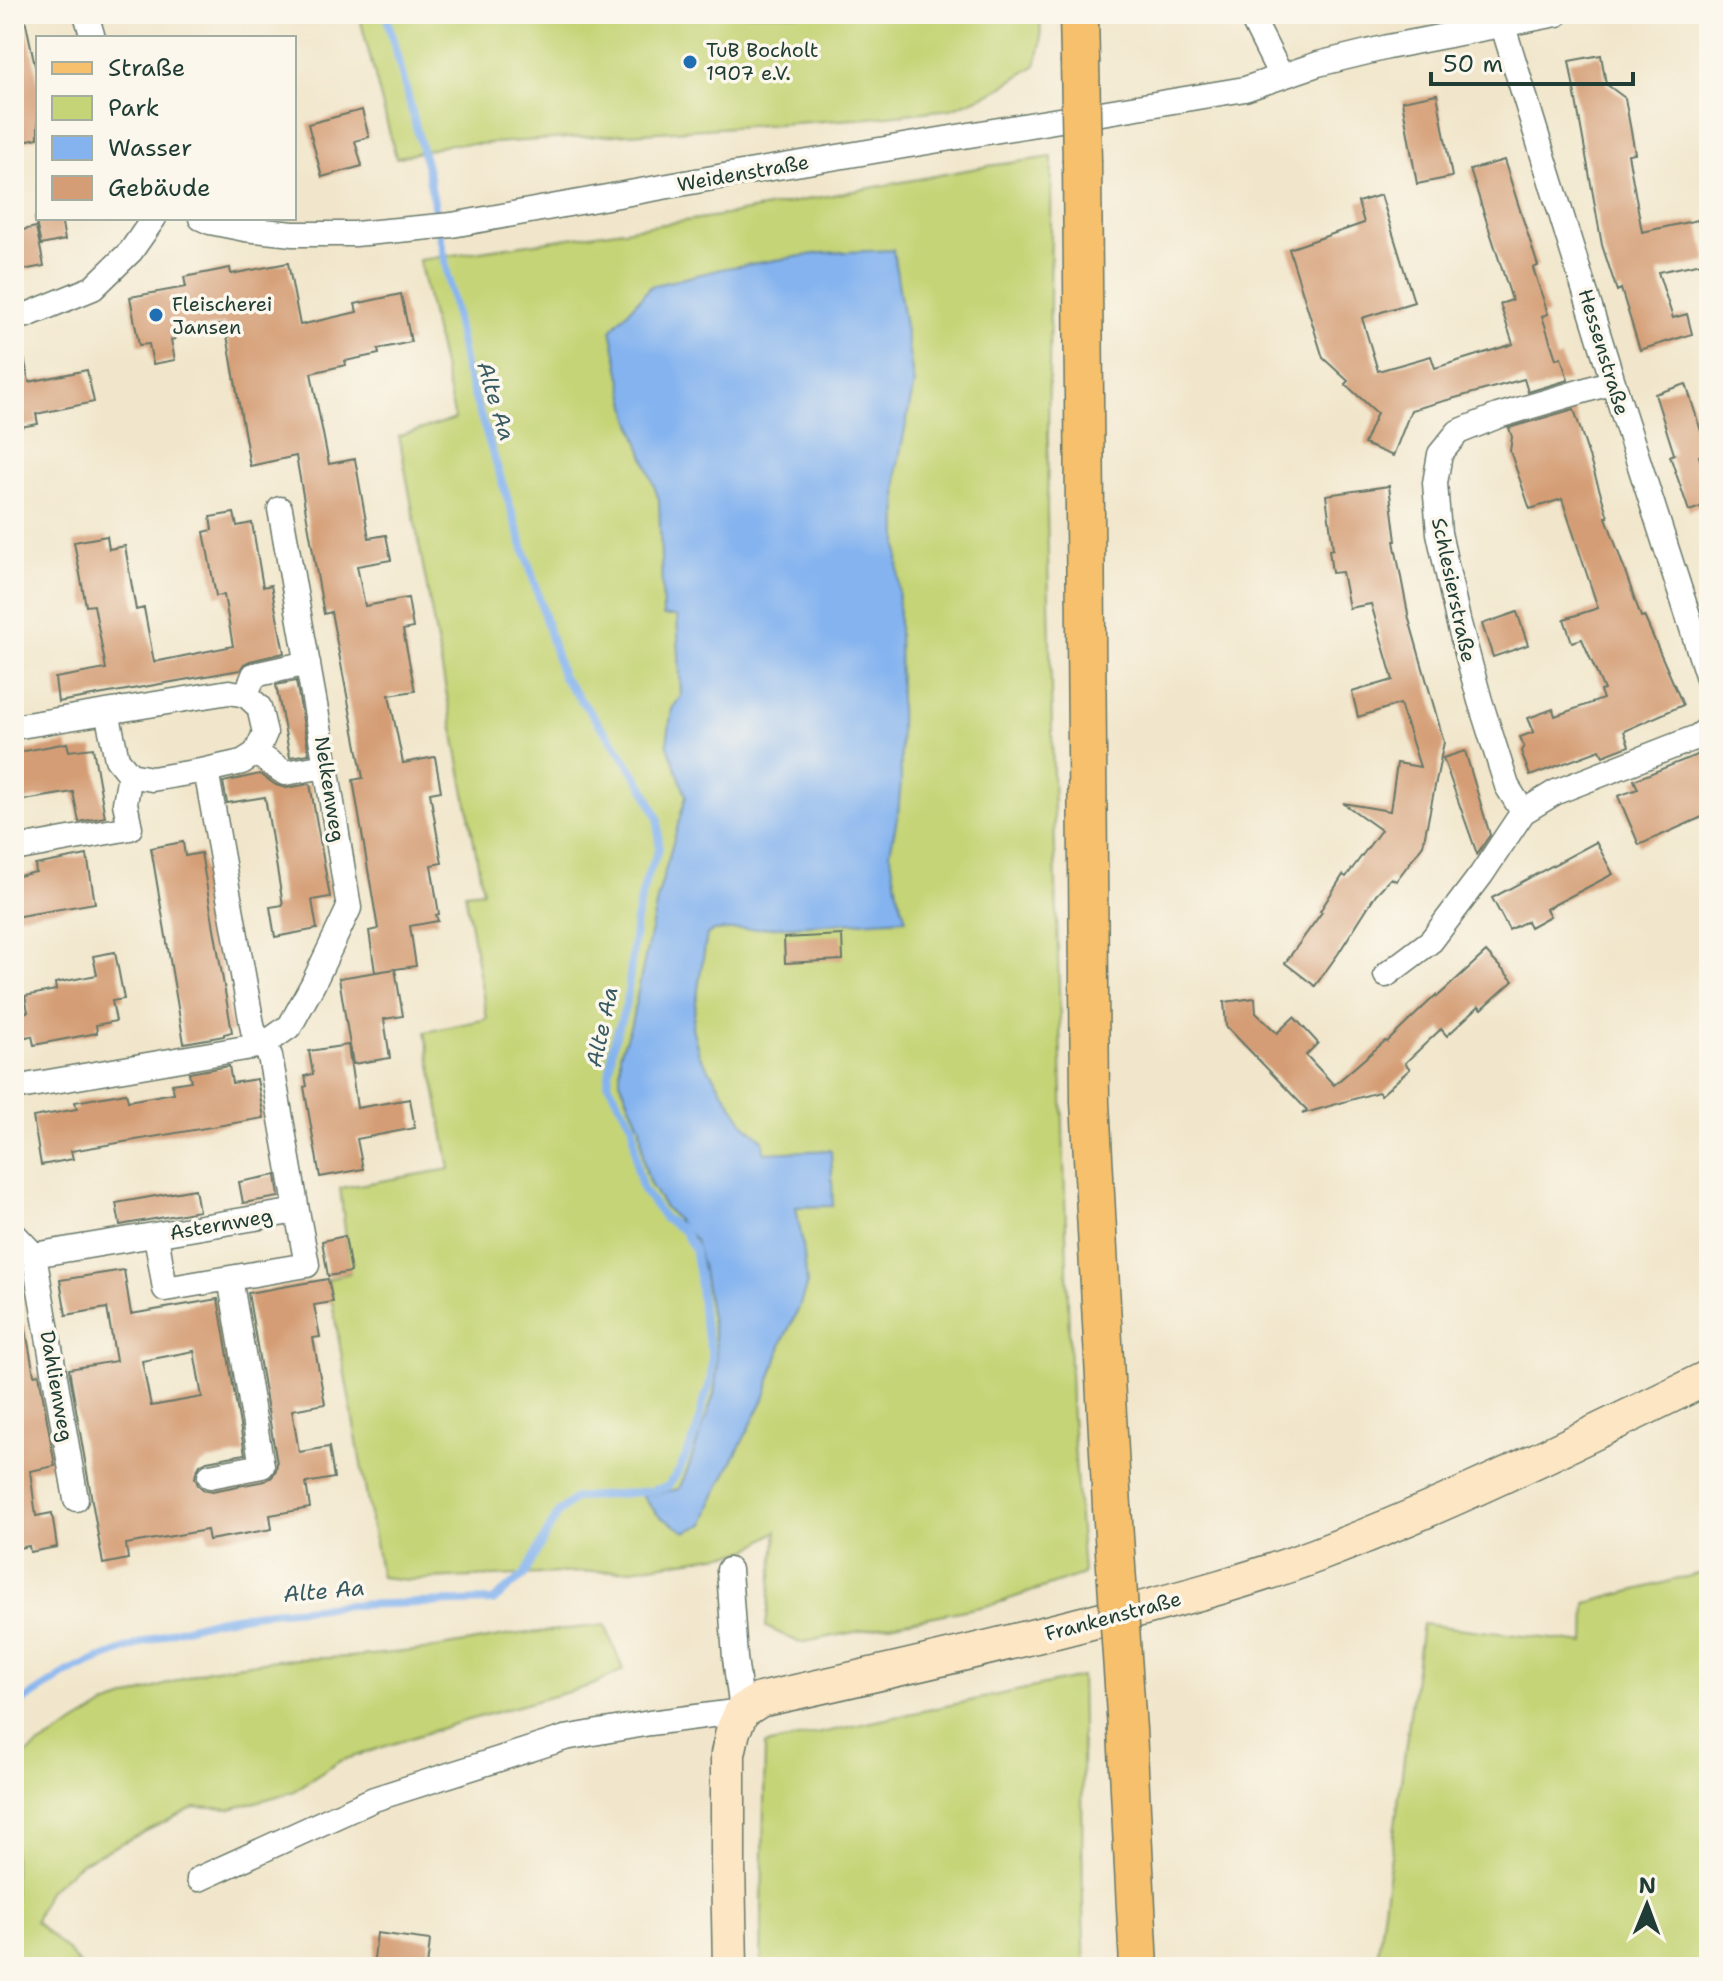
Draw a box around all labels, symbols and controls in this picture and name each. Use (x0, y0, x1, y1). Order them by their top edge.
legend (36, 36, 296, 220)
scale bar (1431, 36, 1633, 86)
place label: TuB Bocholt 1907 e.V. (706, 37, 819, 86)
text: 50 m (1443, 48, 1503, 80)
text: Straße (108, 52, 185, 84)
marker: TuB Bocholt 1907 e.V. (681, 53, 699, 71)
text: Park (108, 92, 160, 124)
text: Wasser (108, 132, 192, 164)
street label: Weidenstraße (675, 149, 811, 197)
text: Gebäude (108, 172, 210, 204)
street label: Hessenstraße (1572, 286, 1636, 418)
place label: Fleischerei Jansen (172, 291, 272, 340)
marker: Fleischerei Jansen (147, 306, 165, 324)
water label: Alte Aa (470, 358, 522, 444)
street label: Schlesierstraße (1426, 515, 1482, 665)
street label: Nelkenweg (309, 734, 351, 844)
water label: Alte Aa (579, 984, 625, 1070)
street label: Asternweg (167, 1202, 275, 1246)
street label: Dahlienweg (34, 1328, 80, 1444)
water label: Alte Aa (282, 1573, 366, 1609)
street label: Frankenstraße (1042, 1585, 1184, 1647)
north arrow (1607, 1865, 1687, 1945)
text: N (1638, 1871, 1656, 1900)

